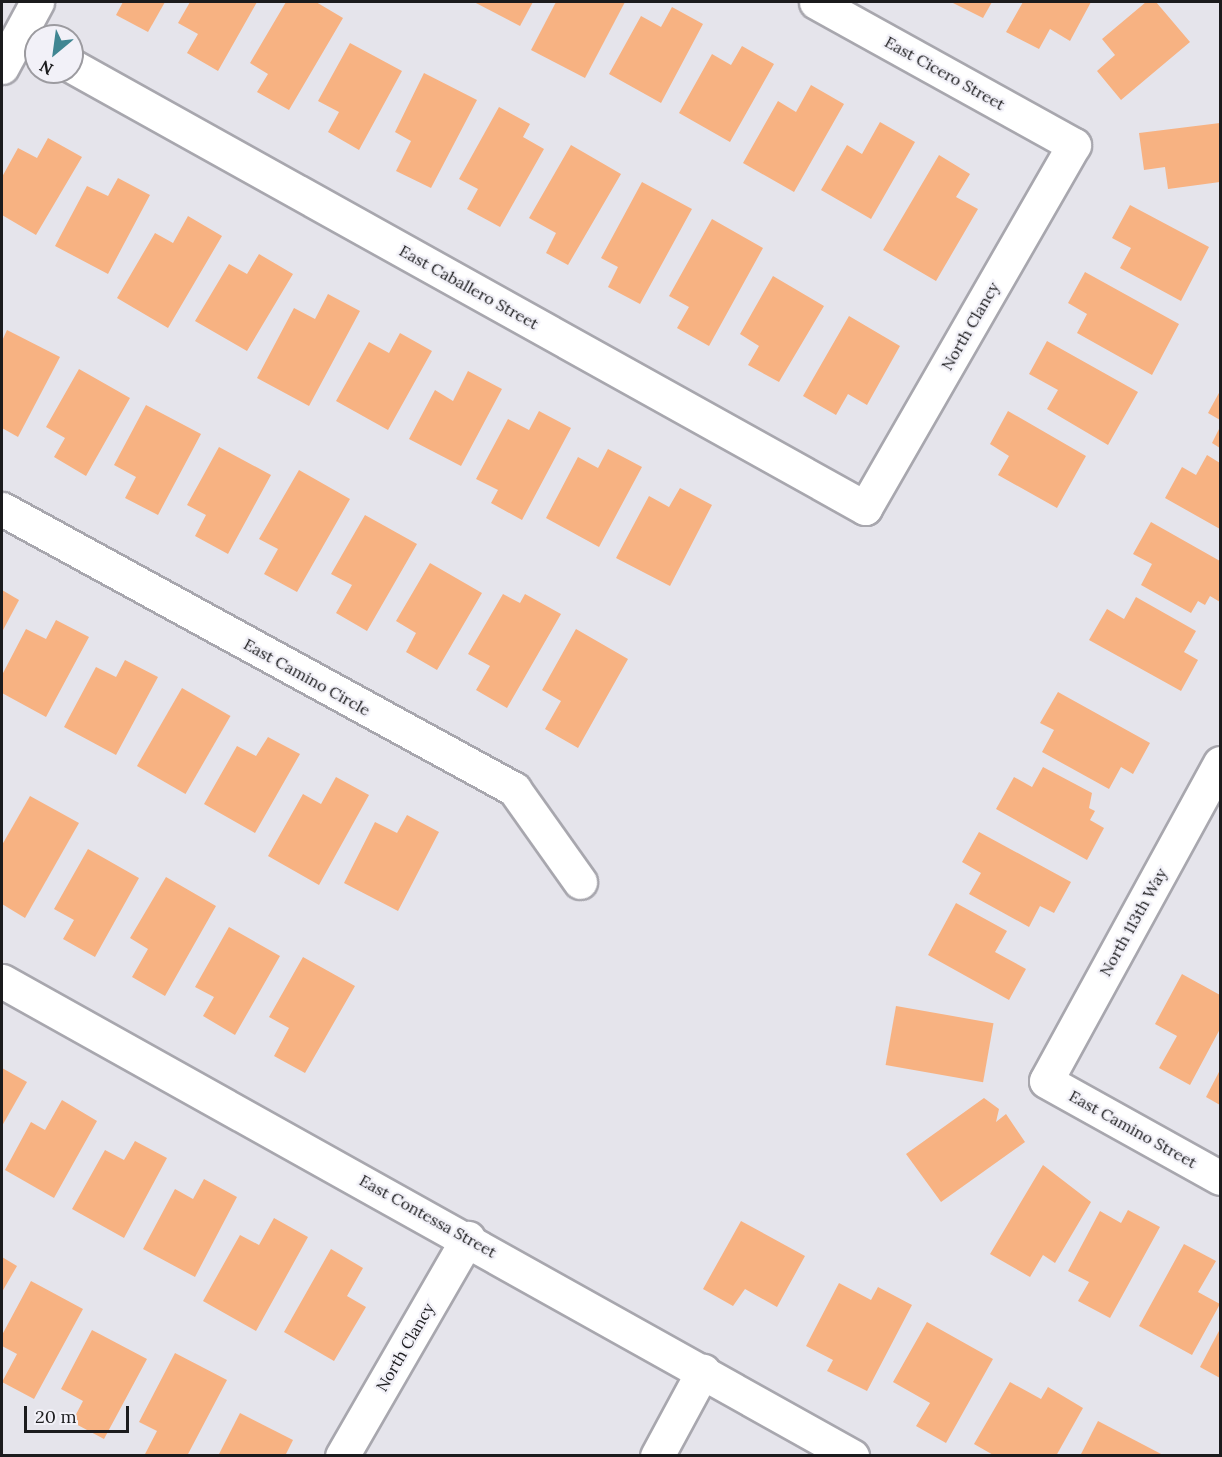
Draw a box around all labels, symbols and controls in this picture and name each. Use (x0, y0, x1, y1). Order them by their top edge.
north arrow (24, 24, 84, 84)
street label: East Cicero Street (882, 32, 1008, 114)
text: N (36, 56, 57, 80)
street label: East Caballero Street (396, 241, 542, 333)
street label: North Clancy (937, 278, 1003, 374)
street label: East Camino Circle (240, 634, 374, 720)
street label: North 113th Way (1095, 865, 1171, 979)
street label: East Camino Street (1066, 1086, 1200, 1172)
street label: East Contessa Street (356, 1170, 500, 1262)
street label: North Clancy (372, 1299, 438, 1395)
scale bar (27, 1394, 132, 1432)
text: 20 m (35, 1405, 77, 1428)

